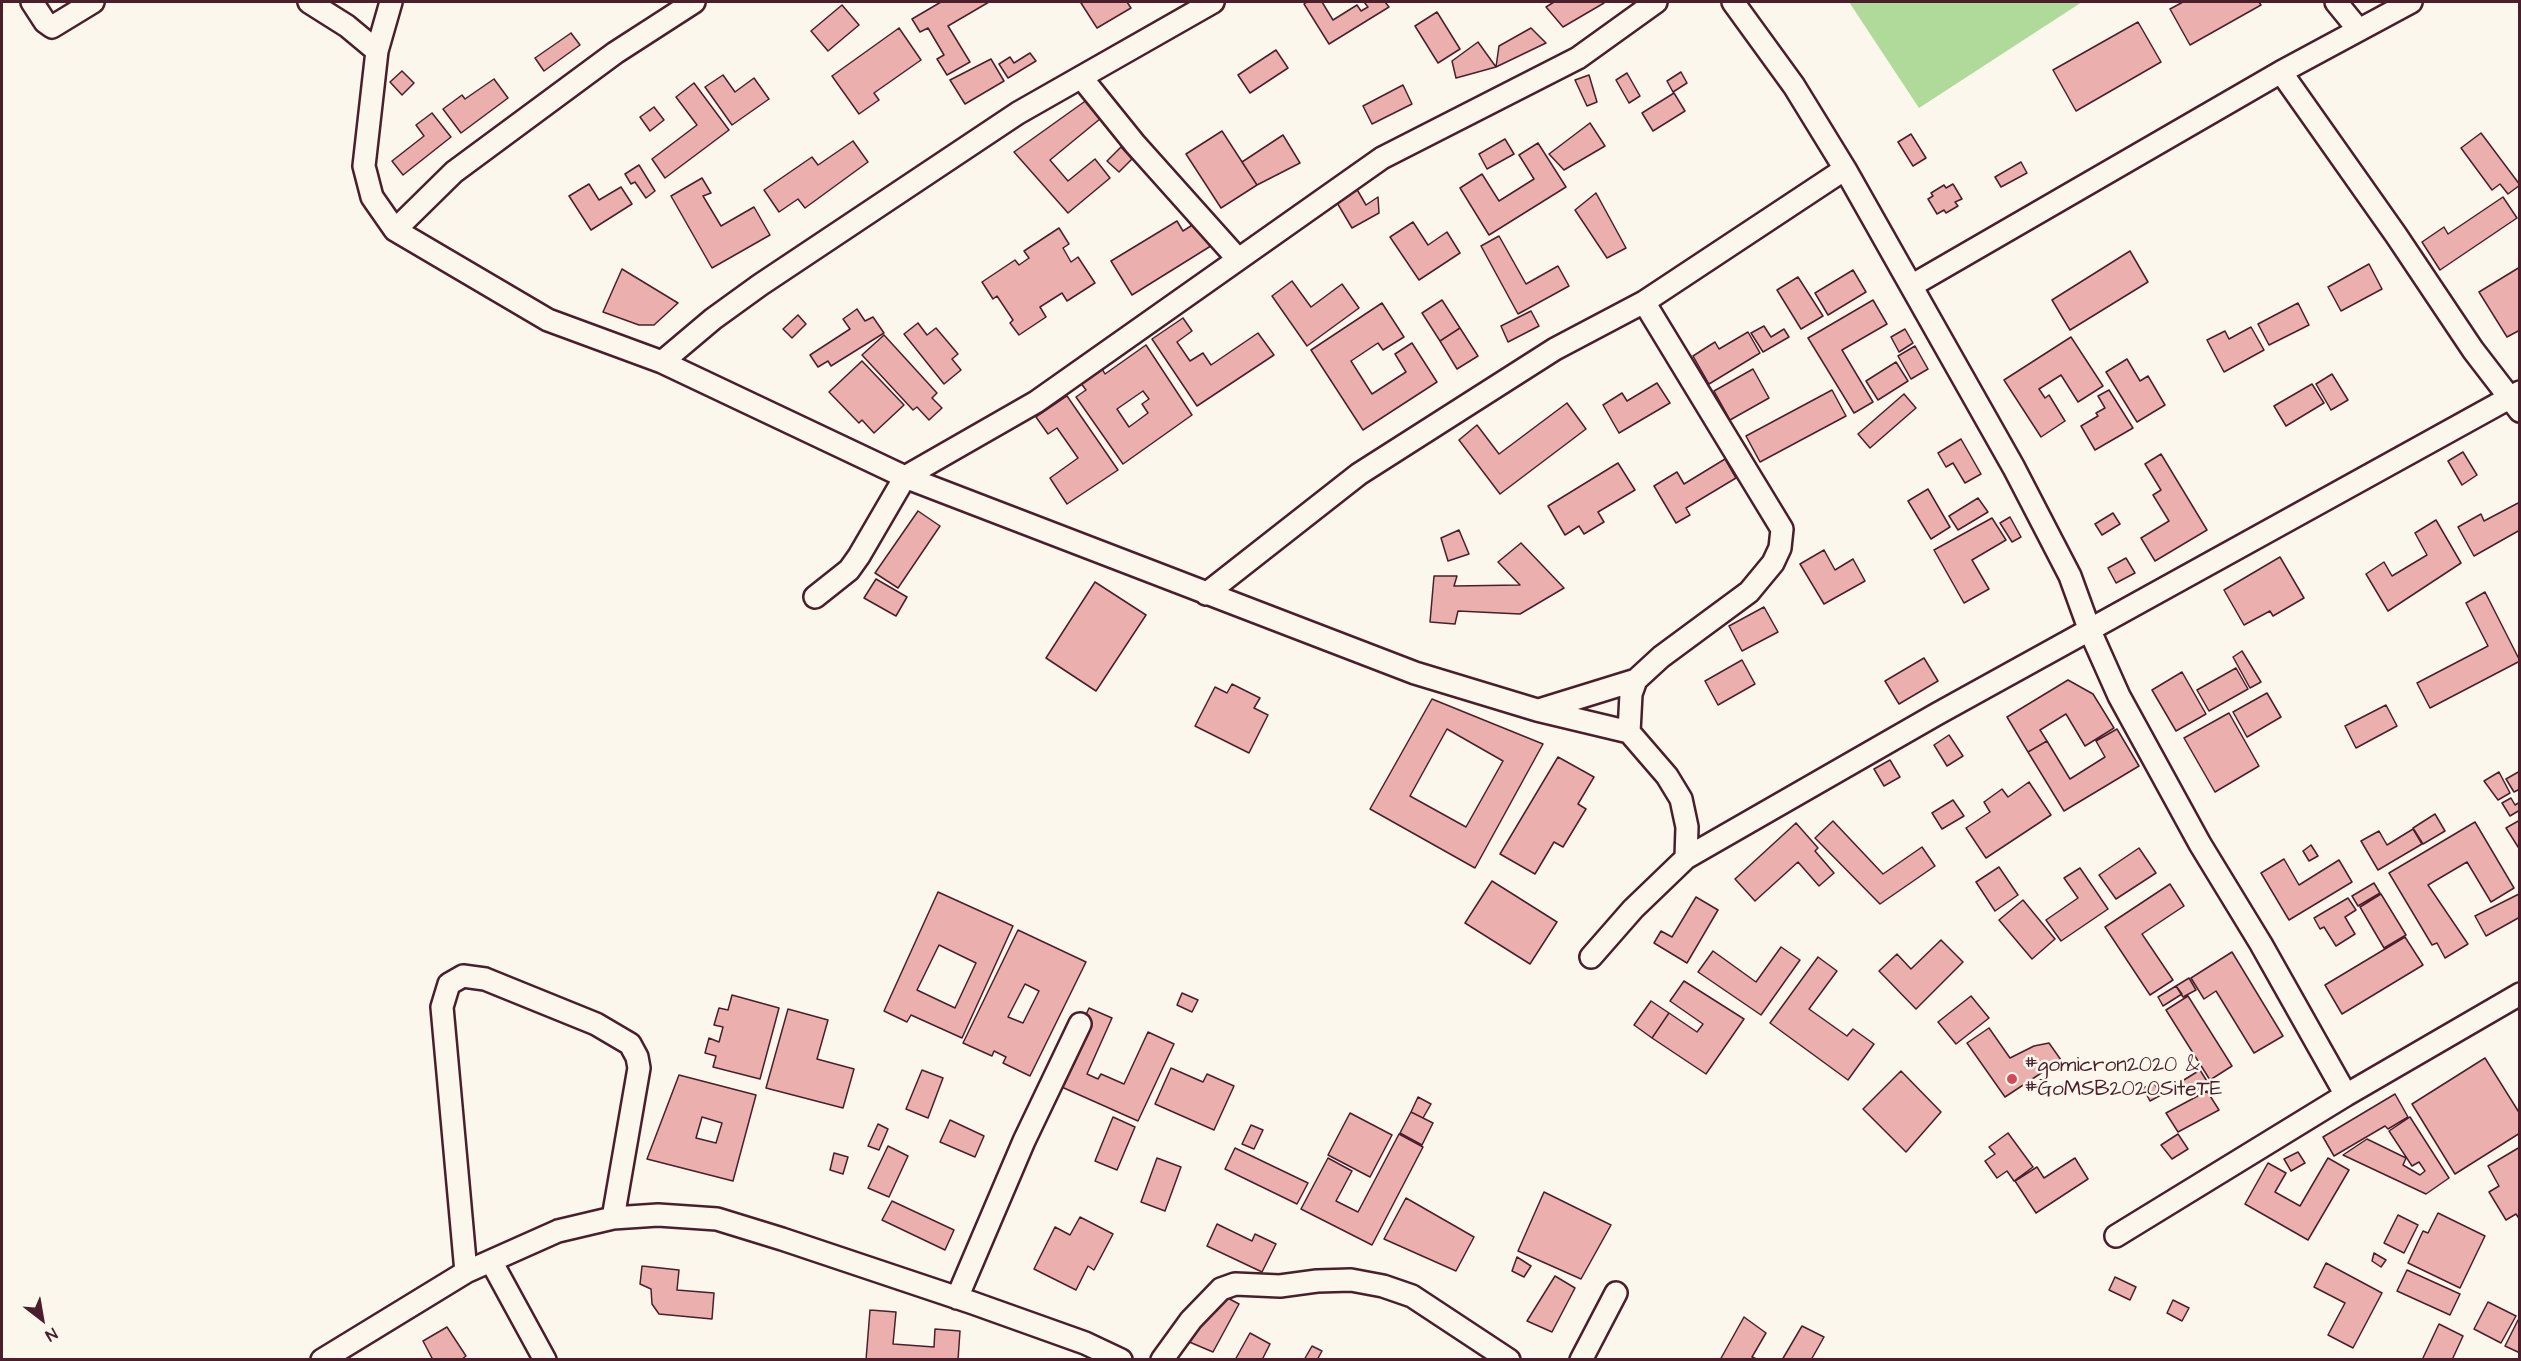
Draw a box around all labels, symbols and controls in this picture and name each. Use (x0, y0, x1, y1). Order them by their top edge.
place label: #gomicron2020 & #GoMSB2020SiteTE (2024, 1054, 2222, 1104)
marker: #gomicron2020 & #GoMSB2020SiteTE (2005, 1072, 2019, 1086)
north arrow (12, 1289, 72, 1349)
text: N (41, 1322, 61, 1346)

